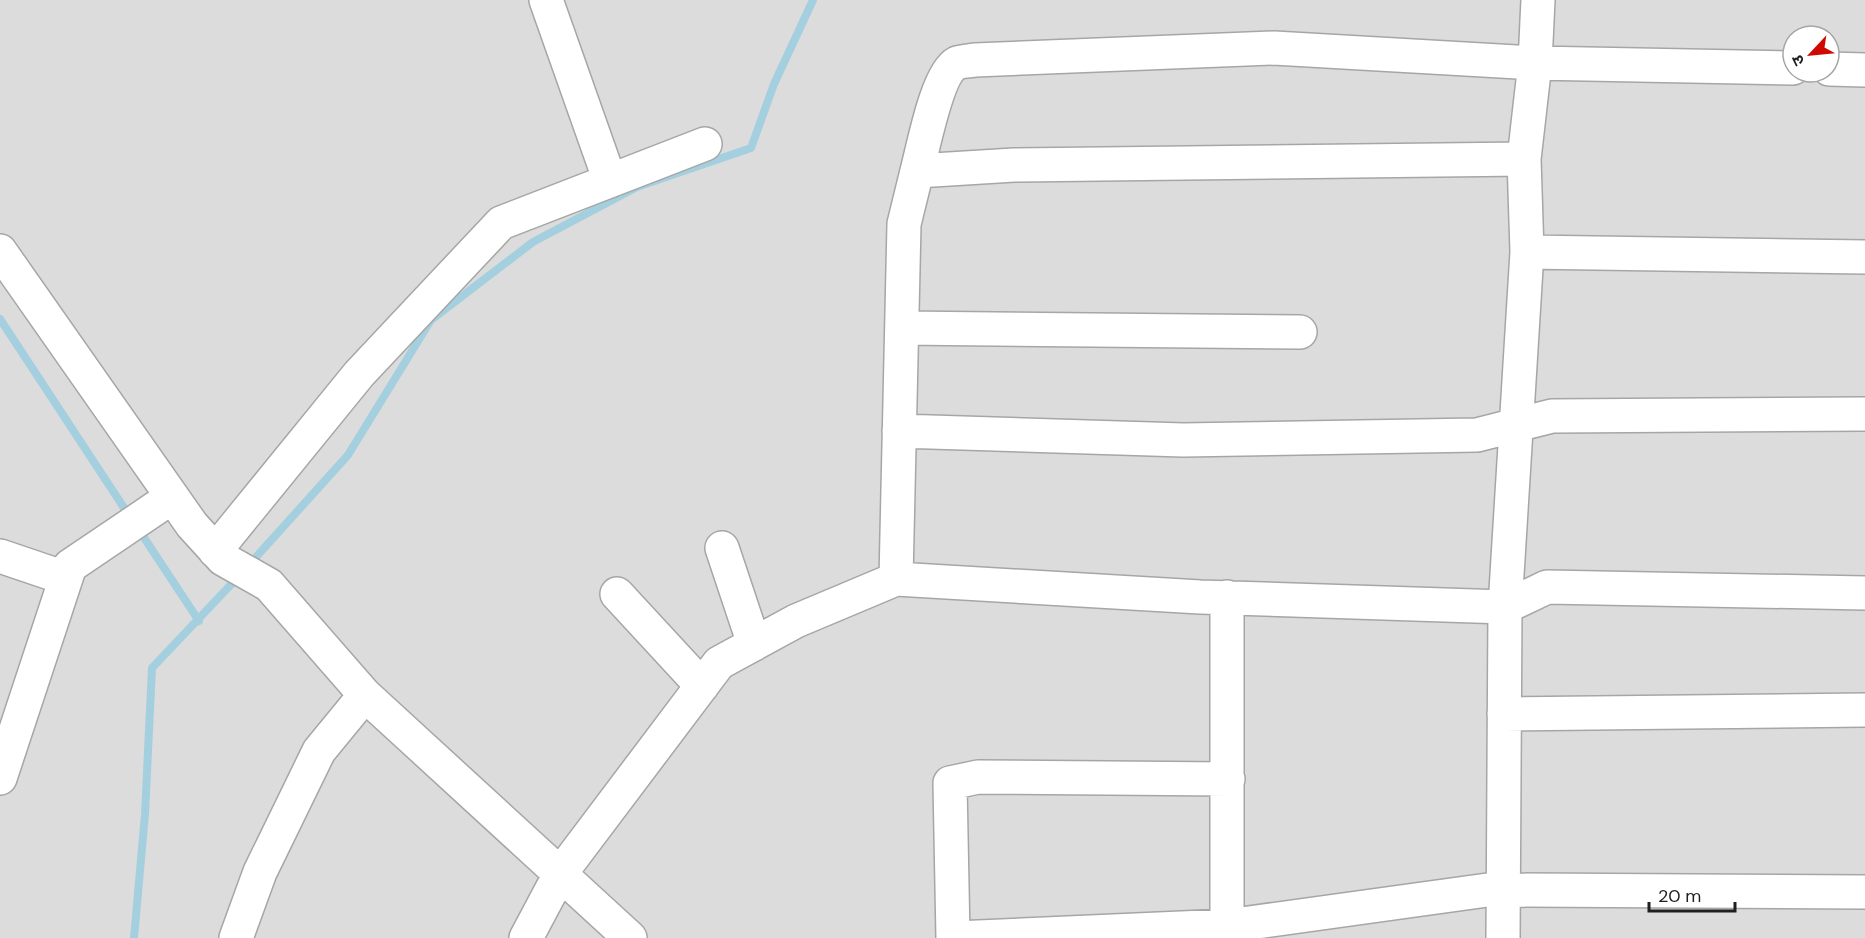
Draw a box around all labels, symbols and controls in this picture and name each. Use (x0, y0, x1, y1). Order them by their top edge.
north arrow (1781, 24, 1841, 84)
text: उ (1786, 51, 1809, 69)
scale bar (1649, 875, 1734, 913)
text: 20 m (1658, 884, 1701, 908)

